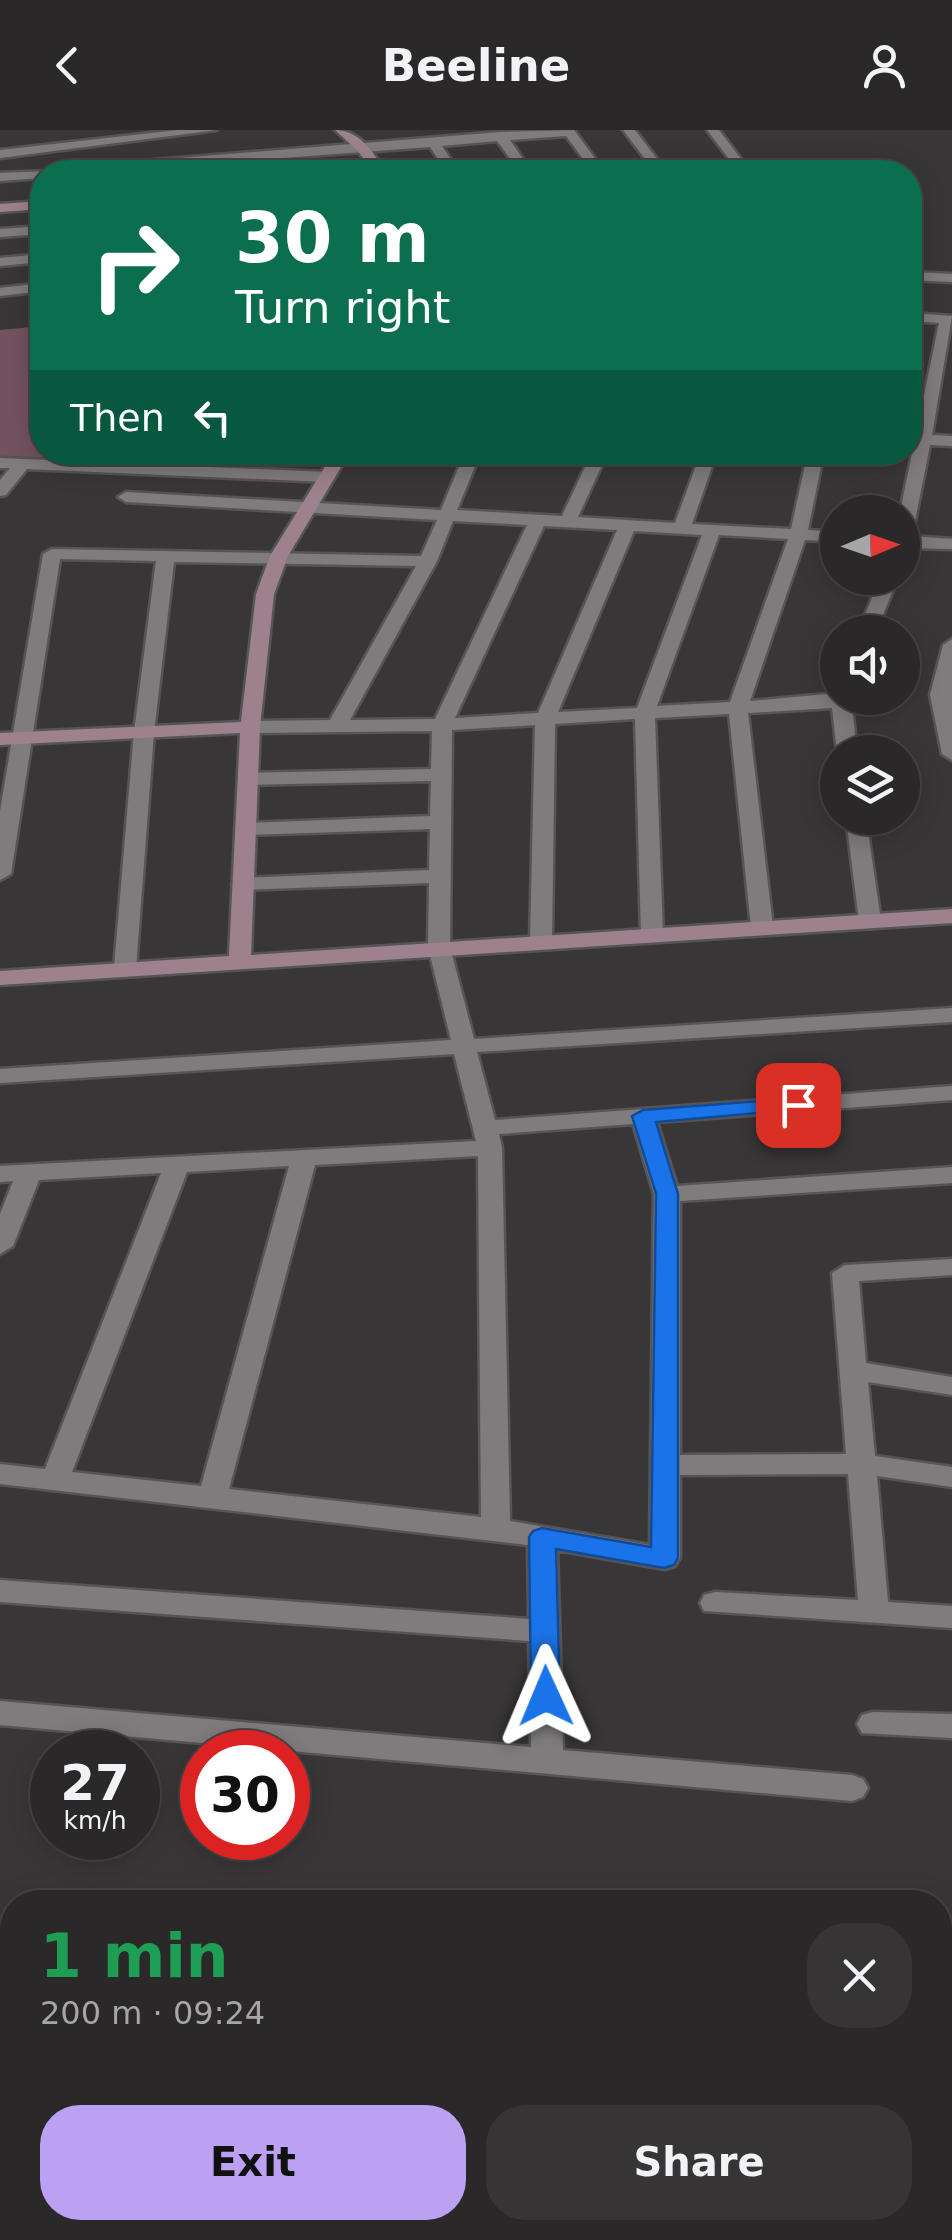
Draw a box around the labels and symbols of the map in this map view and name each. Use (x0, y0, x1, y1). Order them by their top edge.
north arrow (820, 495, 920, 595)
pin (756, 1063, 841, 1148)
position arrow (494, 1644, 598, 1748)
speed limit sign: 30 (180, 1730, 310, 1860)

